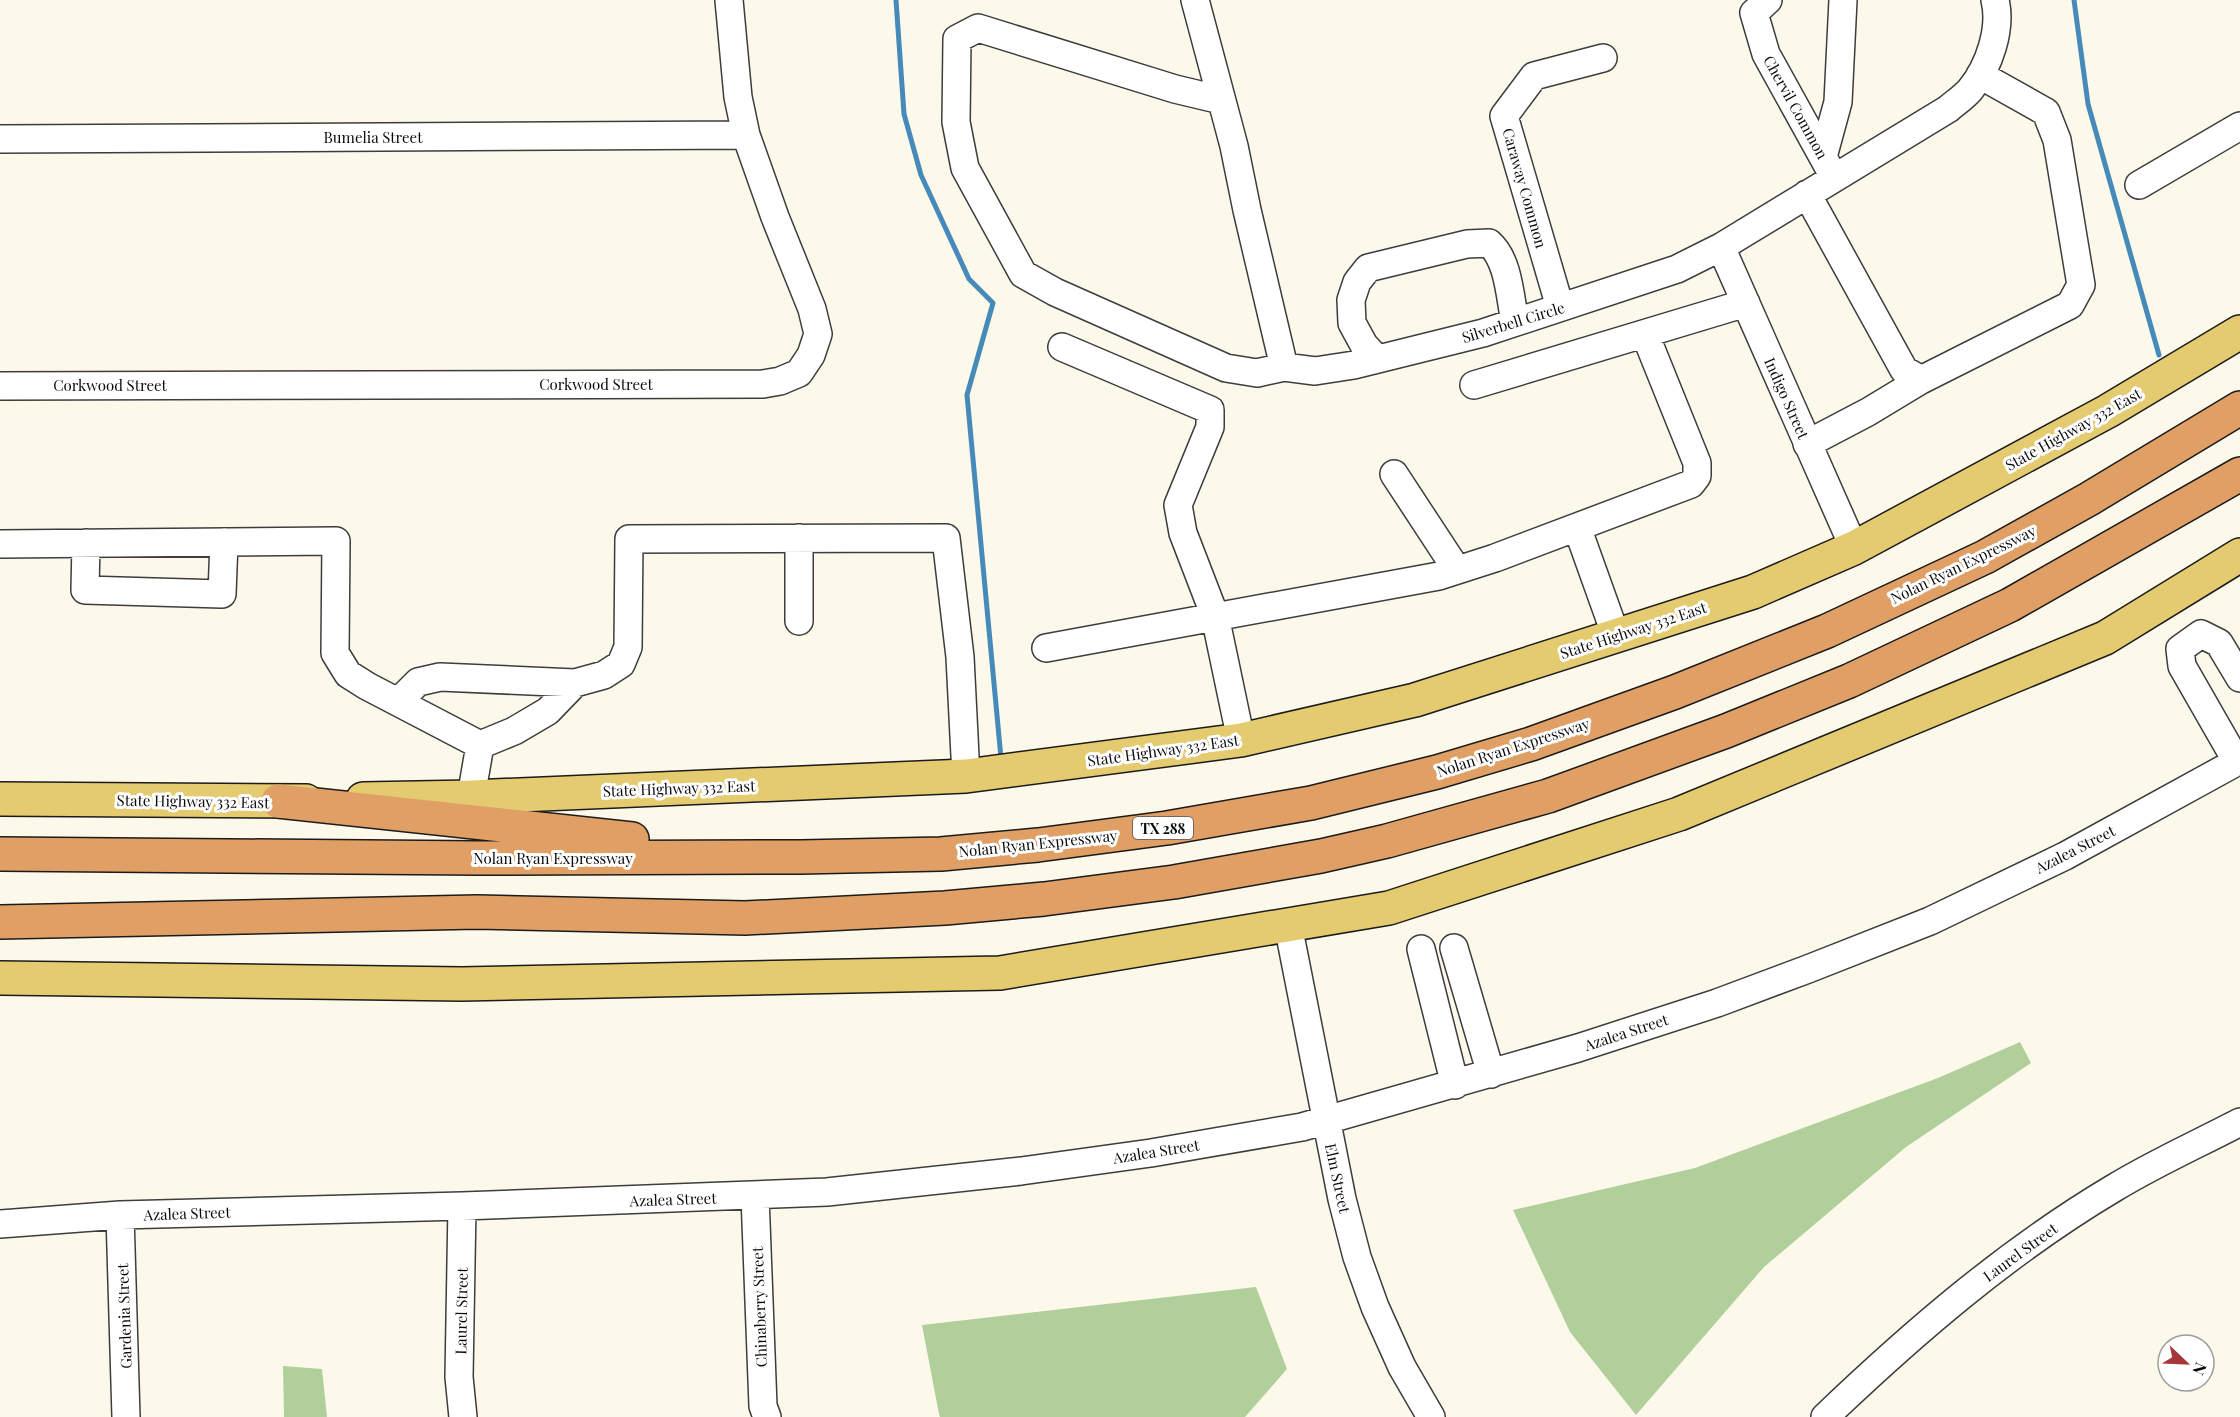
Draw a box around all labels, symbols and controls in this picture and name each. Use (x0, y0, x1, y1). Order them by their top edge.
street label: Chervil Common (1759, 52, 1833, 162)
street label: Caraway Common (1498, 126, 1552, 250)
street label: Bumelia Street (324, 127, 423, 147)
street label: Silverbell Circle (1459, 297, 1567, 347)
street label: Indigo Street (1760, 354, 1814, 443)
street label: Corkwood Street (539, 374, 654, 394)
street label: Corkwood Street (53, 375, 168, 395)
street label: State Highway 332 East (2001, 383, 2145, 475)
street label: Nolan Ryan Expressway (1887, 520, 2039, 608)
street label: State Highway 332 East (1557, 597, 1709, 663)
street label: Nolan Ryan Expressway (1434, 713, 1592, 781)
street label: State Highway 332 East (1086, 729, 1241, 771)
street label: State Highway 332 East (602, 775, 756, 801)
street label: State Highway 332 East (116, 790, 270, 812)
road number: TX 288 (1133, 817, 1193, 839)
street label: Azalea Street (2031, 820, 2119, 878)
street label: Nolan Ryan Expressway (958, 825, 1119, 861)
street label: Nolan Ryan Expressway (473, 848, 633, 868)
street label: Azalea Street (1581, 1009, 1671, 1055)
street label: Azalea Street (1110, 1134, 1201, 1168)
street label: Elm Street (1321, 1141, 1355, 1215)
street label: Azalea Street (628, 1187, 718, 1211)
street label: Azalea Street (142, 1201, 232, 1225)
street label: Laurel Street (1979, 1218, 2062, 1286)
street label: Chinaberry Street (747, 1246, 771, 1368)
street label: Gardenia Street (112, 1262, 136, 1369)
street label: Laurel Street (450, 1267, 472, 1355)
north arrow (2156, 1333, 2216, 1393)
text: N (2188, 1360, 2212, 1379)

